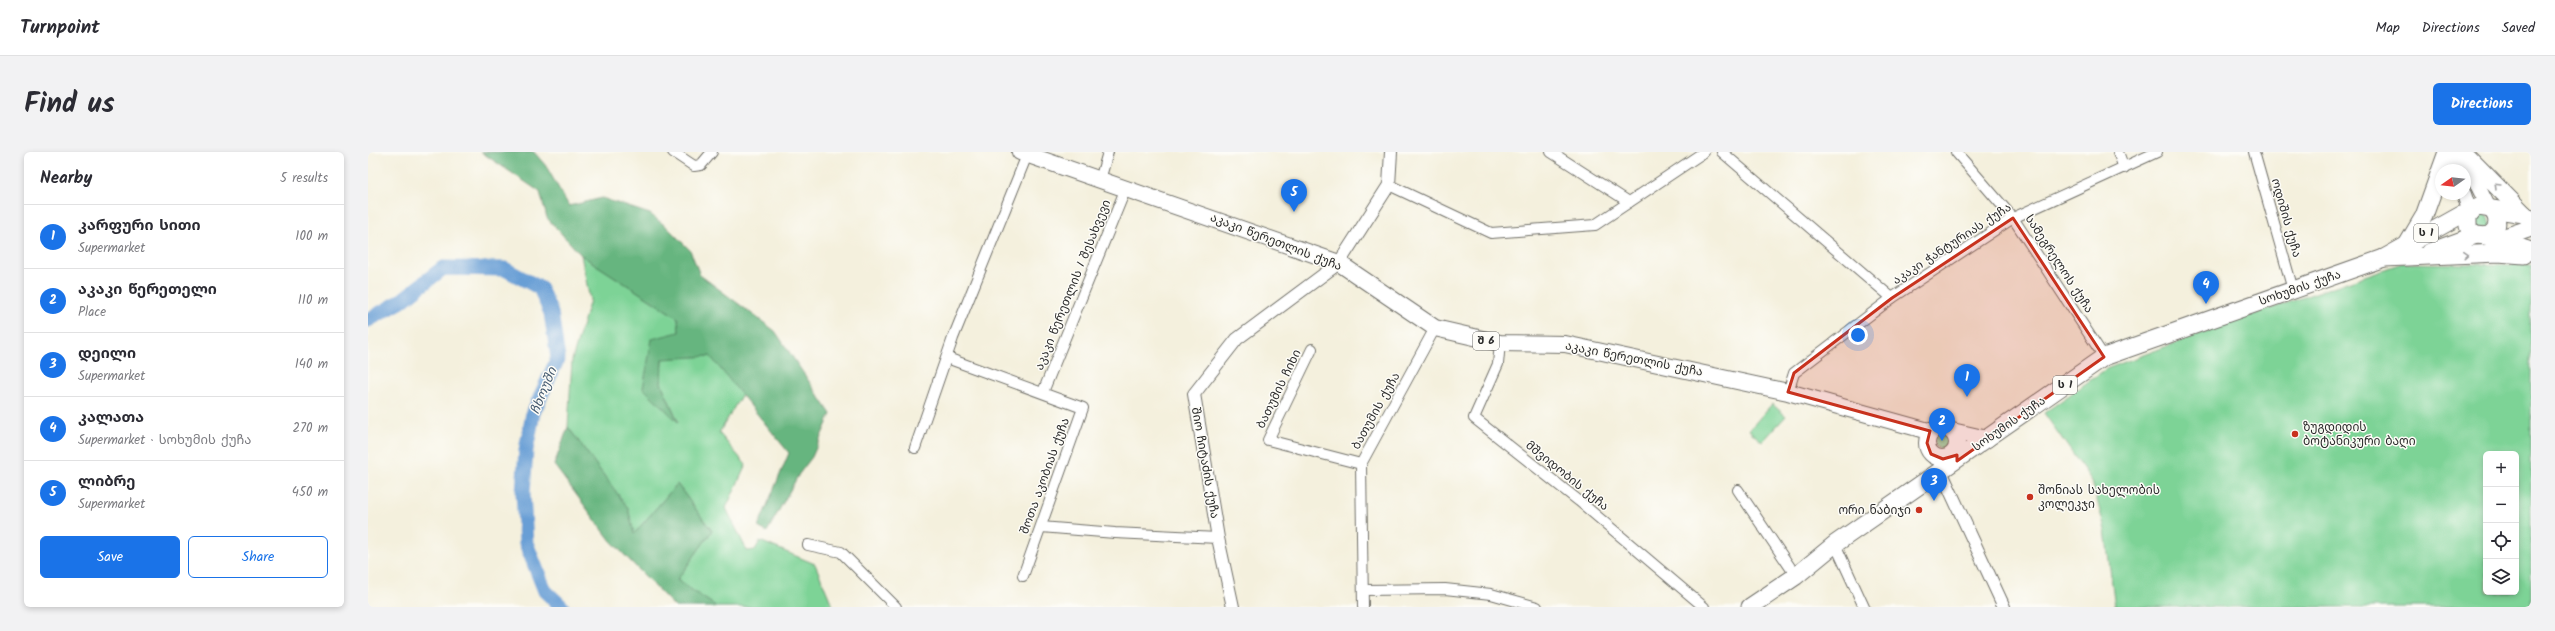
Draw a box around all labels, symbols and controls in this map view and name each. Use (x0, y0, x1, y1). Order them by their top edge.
text: Turnpoint (20, 13, 100, 43)
text: Map (2375, 17, 2400, 39)
text: Directions (2422, 17, 2480, 39)
text: Saved (2502, 17, 2535, 39)
text: Find us (24, 82, 115, 127)
button: Directions (2433, 83, 2531, 125)
north arrow (2435, 164, 2471, 200)
text: Nearby (40, 165, 92, 192)
text: 5 results (280, 168, 328, 189)
street label: ოდიშის ქუჩა (2266, 176, 2306, 260)
pin: 5 (1281, 179, 1307, 212)
one-way arrow (2494, 183, 2502, 191)
street label: აკაკი წერეთლის I შესახვევი (1030, 197, 1116, 373)
street label: აკაკი ჭანტურიას ქუჩა (1889, 198, 2015, 290)
street label: აკაკი წერეთლის ქუჩა (1207, 208, 1345, 276)
street label: სამეგრელოს ქუჩა (2020, 211, 2098, 317)
text: კარფური სითი (78, 214, 201, 238)
road number: ს 1 (2414, 224, 2438, 242)
text: 1 (51, 226, 55, 247)
text: 100 m (295, 226, 328, 247)
text: Supermarket (78, 238, 145, 259)
one-way arrow (2463, 251, 2469, 260)
street label: სოხუმის ქუჩა (2256, 265, 2344, 311)
pin: 4 (2193, 271, 2219, 304)
text: აკაკი წერეთელი (78, 278, 217, 302)
text: 2 (49, 290, 57, 311)
text: 110 m (298, 290, 328, 311)
text: Place (78, 302, 106, 323)
your location (1848, 325, 1868, 345)
road number: შ 6 (1473, 332, 1499, 350)
street label: აკაკი წერეთლის ქუჩა (1564, 336, 1704, 382)
text: დეილი (78, 342, 136, 366)
street label: ბათუმის ჩიხი (1252, 346, 1306, 432)
text: 3 (49, 354, 57, 375)
text: 140 m (295, 354, 328, 375)
water label: ჩხოუში (525, 364, 563, 418)
pin: 1 (1954, 364, 1980, 397)
text: Supermarket (78, 366, 145, 387)
street label: ბათუმის ქუჩა (1347, 369, 1405, 453)
road number: ს 1 (2053, 376, 2077, 394)
street label: სოხუმის ქუჩა (1969, 392, 2049, 456)
text: კალათა (78, 406, 144, 430)
street label: შიო ჩიტაძის ქუჩა (1186, 406, 1224, 520)
pin: 2 (1929, 408, 1955, 441)
street label: შოთა აკობიას ქუჩა (1015, 415, 1075, 537)
text: 4 (49, 418, 57, 439)
text: 270 m (292, 418, 328, 439)
place label: ზუგდიდის ბოტანიკური ბაღი (2303, 418, 2416, 451)
marker: ზუგდიდის ბოტანიკური ბაღი (2290, 429, 2300, 439)
text: Supermarket · სოხუმის ქუჩა (78, 430, 251, 451)
street label: მშვიდობის ქუჩა (1521, 436, 1613, 516)
map controls (2483, 451, 2519, 595)
button: + (2483, 451, 2519, 487)
pin: 3 (1921, 468, 1947, 501)
text: ლიბრე (78, 470, 135, 494)
place label: შონიას სახელობის კოლეკჯი (2038, 481, 2160, 514)
text: 5 (50, 482, 56, 503)
text: 450 m (292, 482, 328, 503)
button: − (2483, 487, 2519, 523)
marker: შონიას სახელობის კოლეკჯი (2025, 492, 2035, 502)
text: Supermarket (78, 494, 145, 515)
place label: ორი ნაბიჯი (1838, 501, 1911, 520)
marker: ორი ნაბიჯი (1914, 505, 1924, 515)
button: locate (2483, 523, 2519, 559)
button: Save (40, 536, 180, 578)
button: Share (188, 536, 328, 578)
button: layers (2483, 559, 2519, 595)

